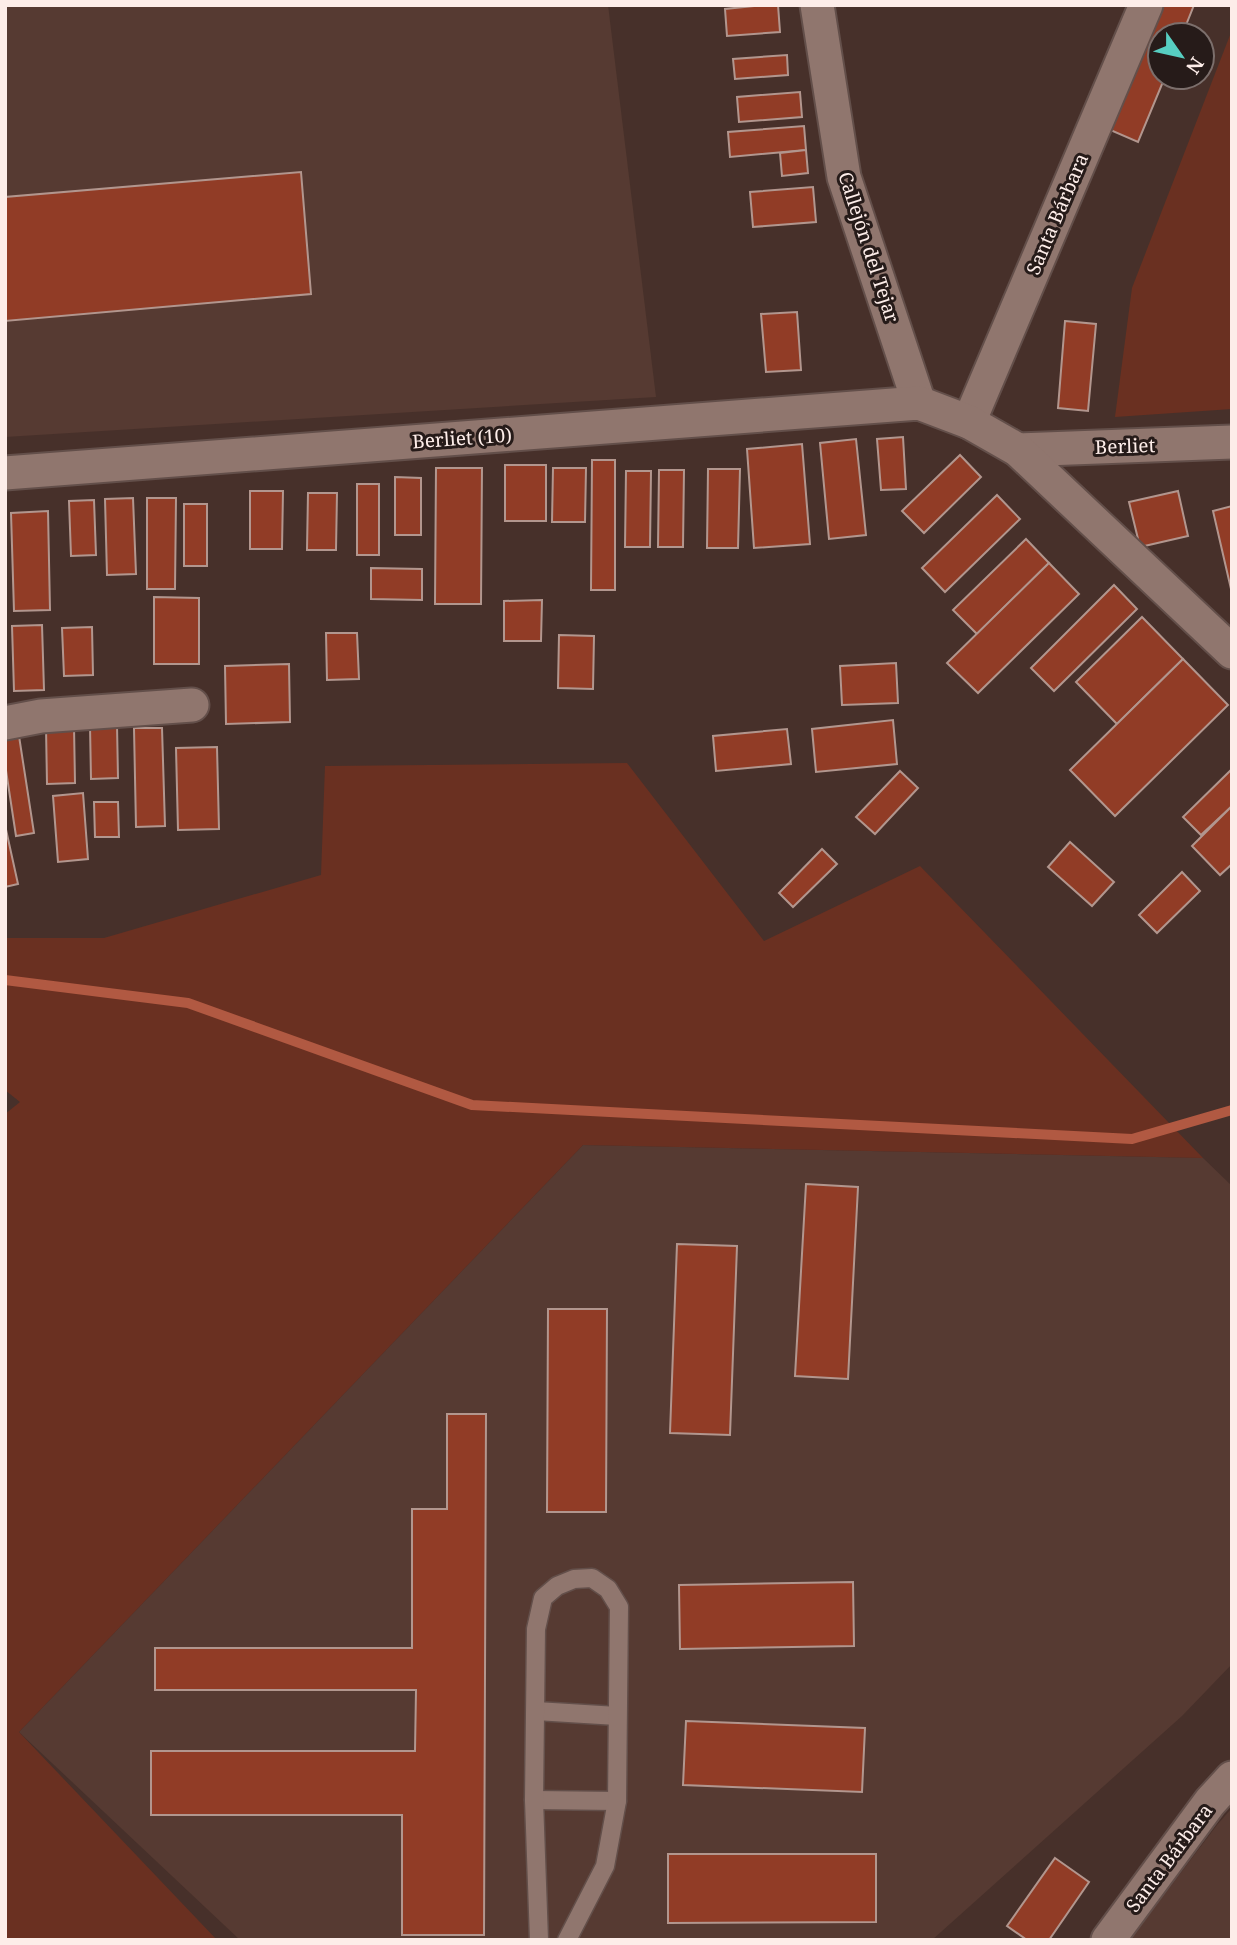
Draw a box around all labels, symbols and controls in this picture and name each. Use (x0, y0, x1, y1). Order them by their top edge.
north arrow (1146, 21, 1216, 91)
text: N (1180, 52, 1210, 79)
street label: Santa Bárbara (1020, 149, 1094, 279)
street label: Callejón del Tejar (832, 168, 906, 326)
street label: Berliet (10) (411, 422, 513, 454)
street label: Berliet (1094, 432, 1156, 460)
street label: Santa Bárbara (1120, 1799, 1218, 1917)

